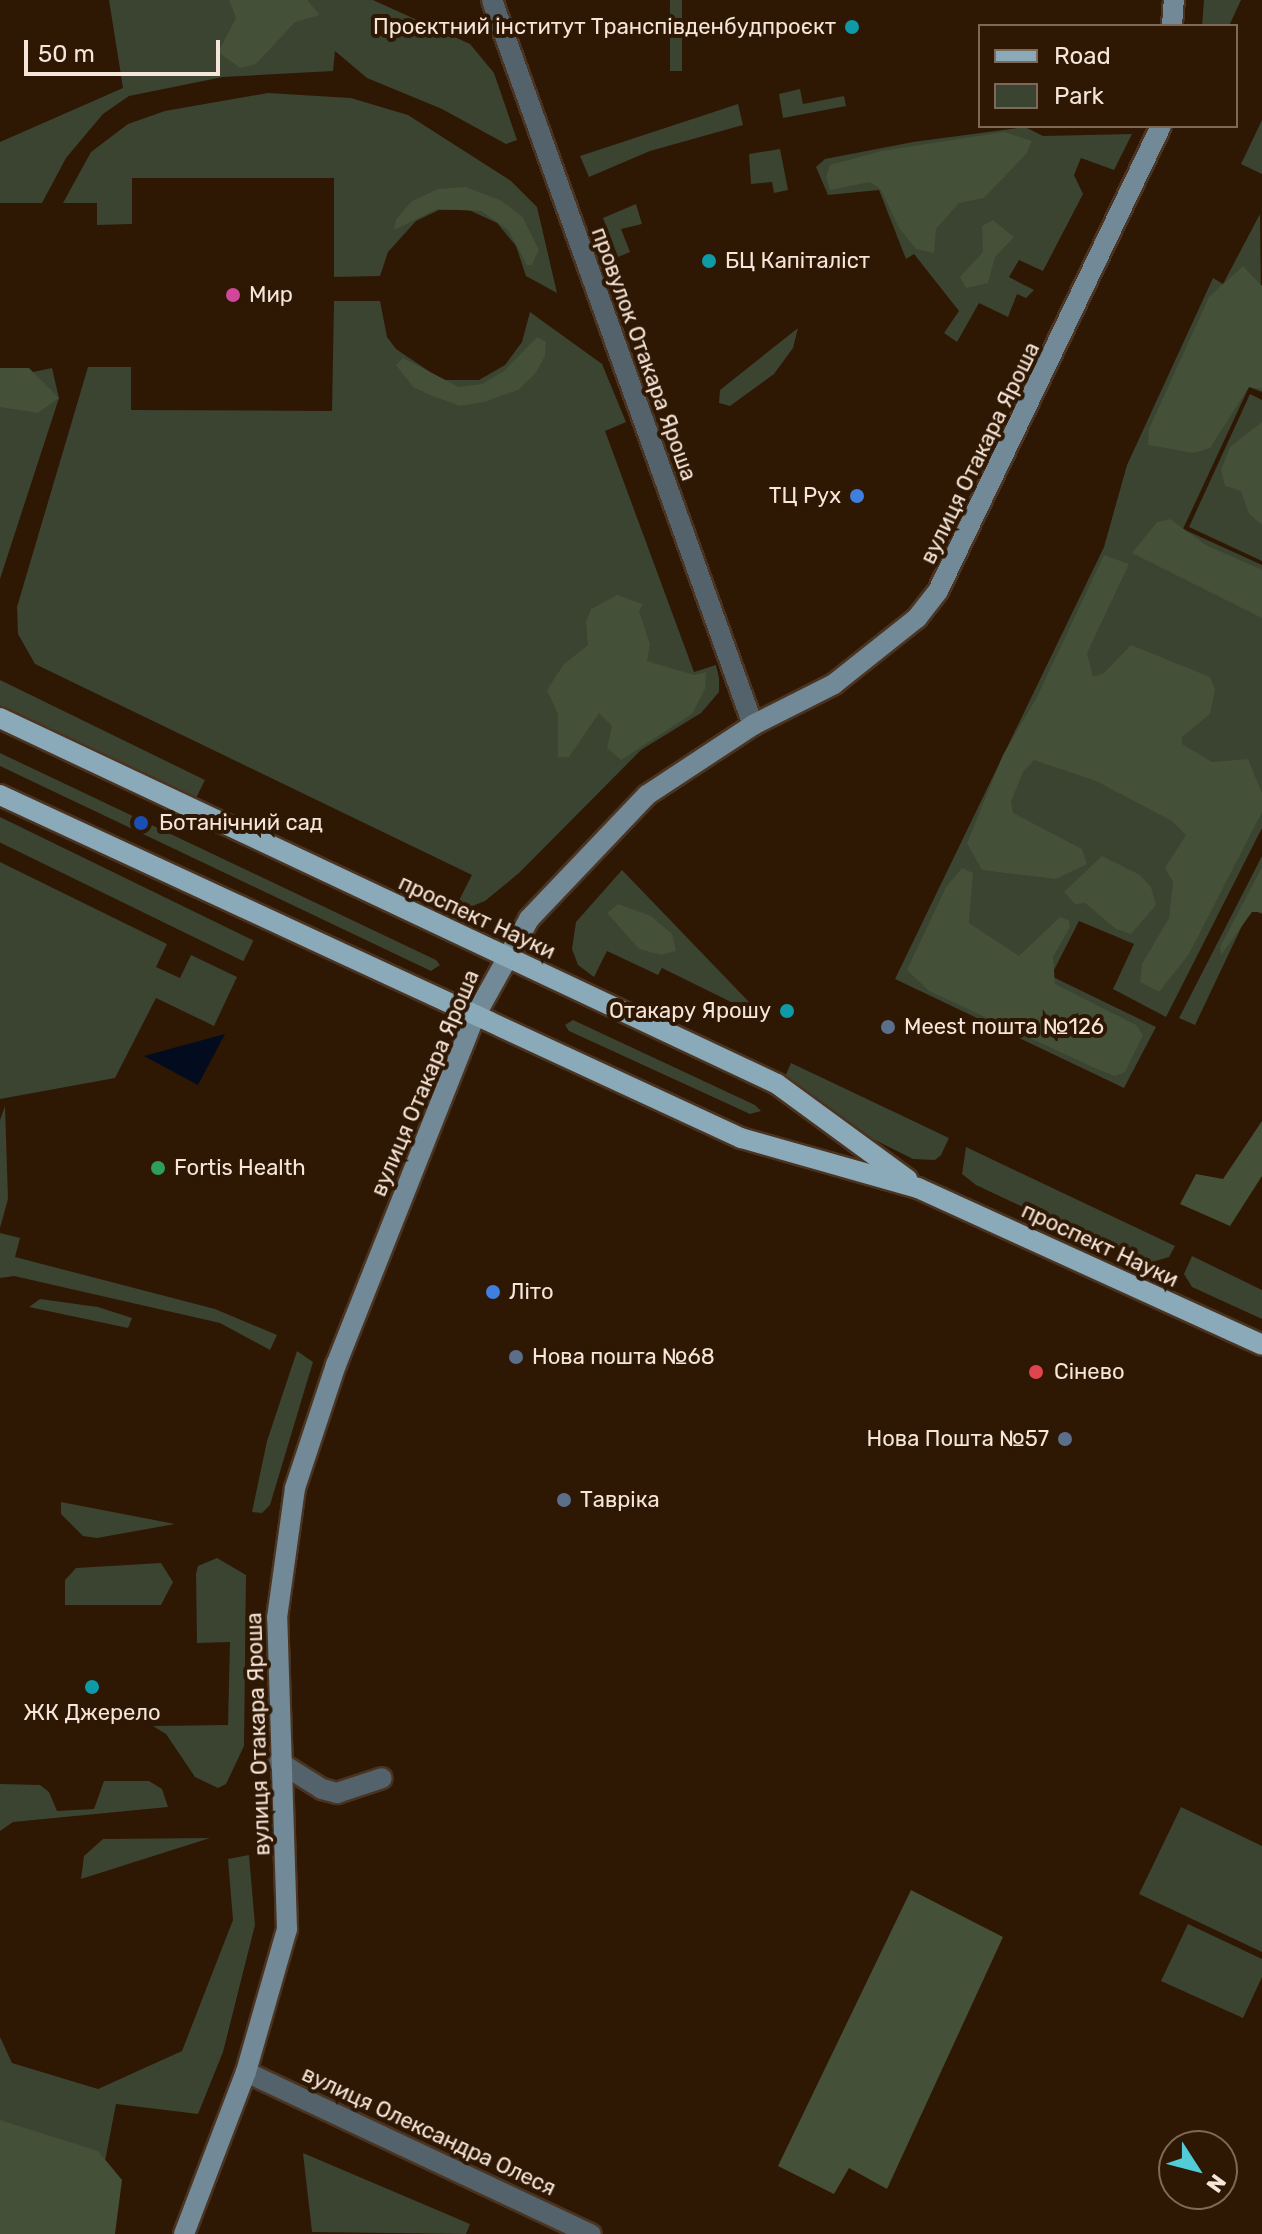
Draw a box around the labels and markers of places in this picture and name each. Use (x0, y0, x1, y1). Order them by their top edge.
place label: Проєктний інститут Транспівденбудпроєкт (373, 14, 836, 40)
marker: Проєктний інститут Транспівденбудпроєкт (843, 18, 861, 36)
place label: БЦ Капіталіст (725, 248, 870, 274)
marker: БЦ Капіталіст (700, 252, 718, 270)
place label: Мир (249, 282, 293, 308)
marker: Мир (224, 286, 242, 304)
place label: ТЦ Рух (769, 483, 841, 509)
marker: ТЦ Рух (848, 487, 866, 505)
place label: Ботанічний сад (159, 810, 323, 836)
marker: Ботанічний сад (130, 812, 152, 834)
place label: Отакару Ярошу (609, 998, 771, 1024)
marker: Отакару Ярошу (778, 1002, 796, 1020)
place label: Meest пошта №126 (904, 1014, 1104, 1040)
marker: Meest пошта №126 (879, 1018, 897, 1036)
place label: Fortis Health (174, 1155, 306, 1181)
marker: Fortis Health (149, 1159, 167, 1177)
place label: Літо (509, 1279, 554, 1305)
marker: Літо (484, 1283, 502, 1301)
place label: Нова пошта №68 (532, 1344, 715, 1370)
marker: Нова пошта №68 (507, 1348, 525, 1366)
place label: Сінево (1054, 1359, 1125, 1385)
marker: Сінево (1025, 1361, 1047, 1383)
place label: Нова Пошта №57 (867, 1426, 1049, 1452)
marker: Нова Пошта №57 (1056, 1430, 1074, 1448)
place label: Тавріка (580, 1487, 660, 1513)
marker: Тавріка (555, 1491, 573, 1509)
marker: ЖК Джерело (83, 1678, 101, 1696)
place label: ЖК Джерело (23, 1700, 161, 1726)

